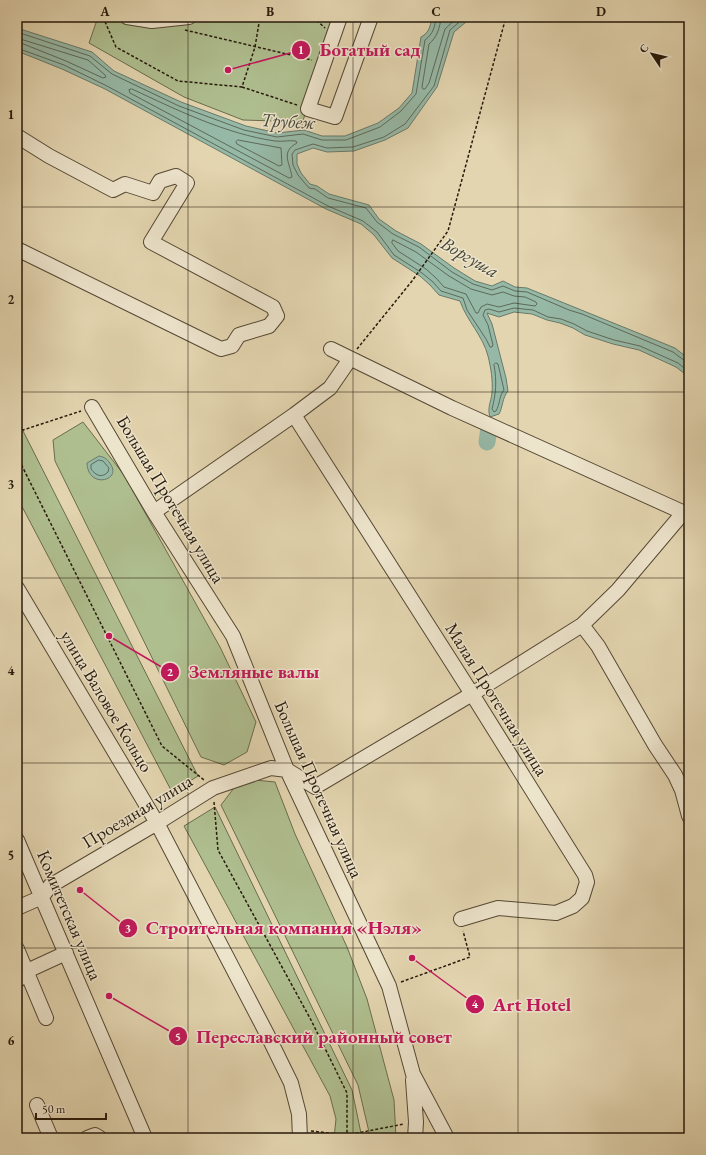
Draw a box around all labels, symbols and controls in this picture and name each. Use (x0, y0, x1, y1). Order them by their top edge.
text: A (99, 3, 110, 20)
text: B (266, 3, 274, 20)
text: C (431, 3, 441, 20)
text: D (596, 3, 606, 20)
callout: Богатый сад (291, 34, 428, 65)
north arrow (632, 34, 672, 74)
text: Богатый сад (319, 37, 421, 62)
text: С (636, 41, 652, 55)
text: 1 (298, 42, 304, 58)
text: 1 (8, 106, 15, 123)
water label: Трубеж (260, 107, 317, 135)
water label: Воргуша (436, 230, 504, 284)
text: 2 (8, 291, 15, 308)
street label: Большая Протечная улица (112, 411, 231, 588)
text: 3 (8, 476, 15, 493)
street label: Малая Протечная улица (441, 618, 554, 781)
street label: улица Валовое Кольцо (55, 626, 159, 776)
callout: Земляные валы (160, 656, 327, 687)
text: Земляные валы (189, 659, 320, 684)
text: 4 (8, 662, 15, 679)
text: 2 (167, 664, 174, 680)
street label: Большая Протечная улица (269, 697, 369, 882)
street label: Проездная улица (77, 768, 197, 853)
text: 5 (8, 847, 14, 864)
street label: Комитетская улица (32, 847, 108, 984)
callout: Строительная компания «Нэля» (118, 912, 430, 943)
text: Строительная компания «Нэля» (146, 915, 422, 940)
text: 3 (125, 920, 131, 936)
callout: Art Hotel (465, 989, 579, 1020)
text: Art Hotel (492, 992, 572, 1017)
text: 4 (472, 996, 479, 1012)
callout: Переславский районный совет (168, 1021, 460, 1052)
text: Переславский районный совет (196, 1024, 452, 1049)
text: 5 (175, 1029, 181, 1045)
text: 6 (8, 1032, 15, 1049)
scale bar (36, 1095, 106, 1121)
text: 50 m (42, 1101, 66, 1117)

